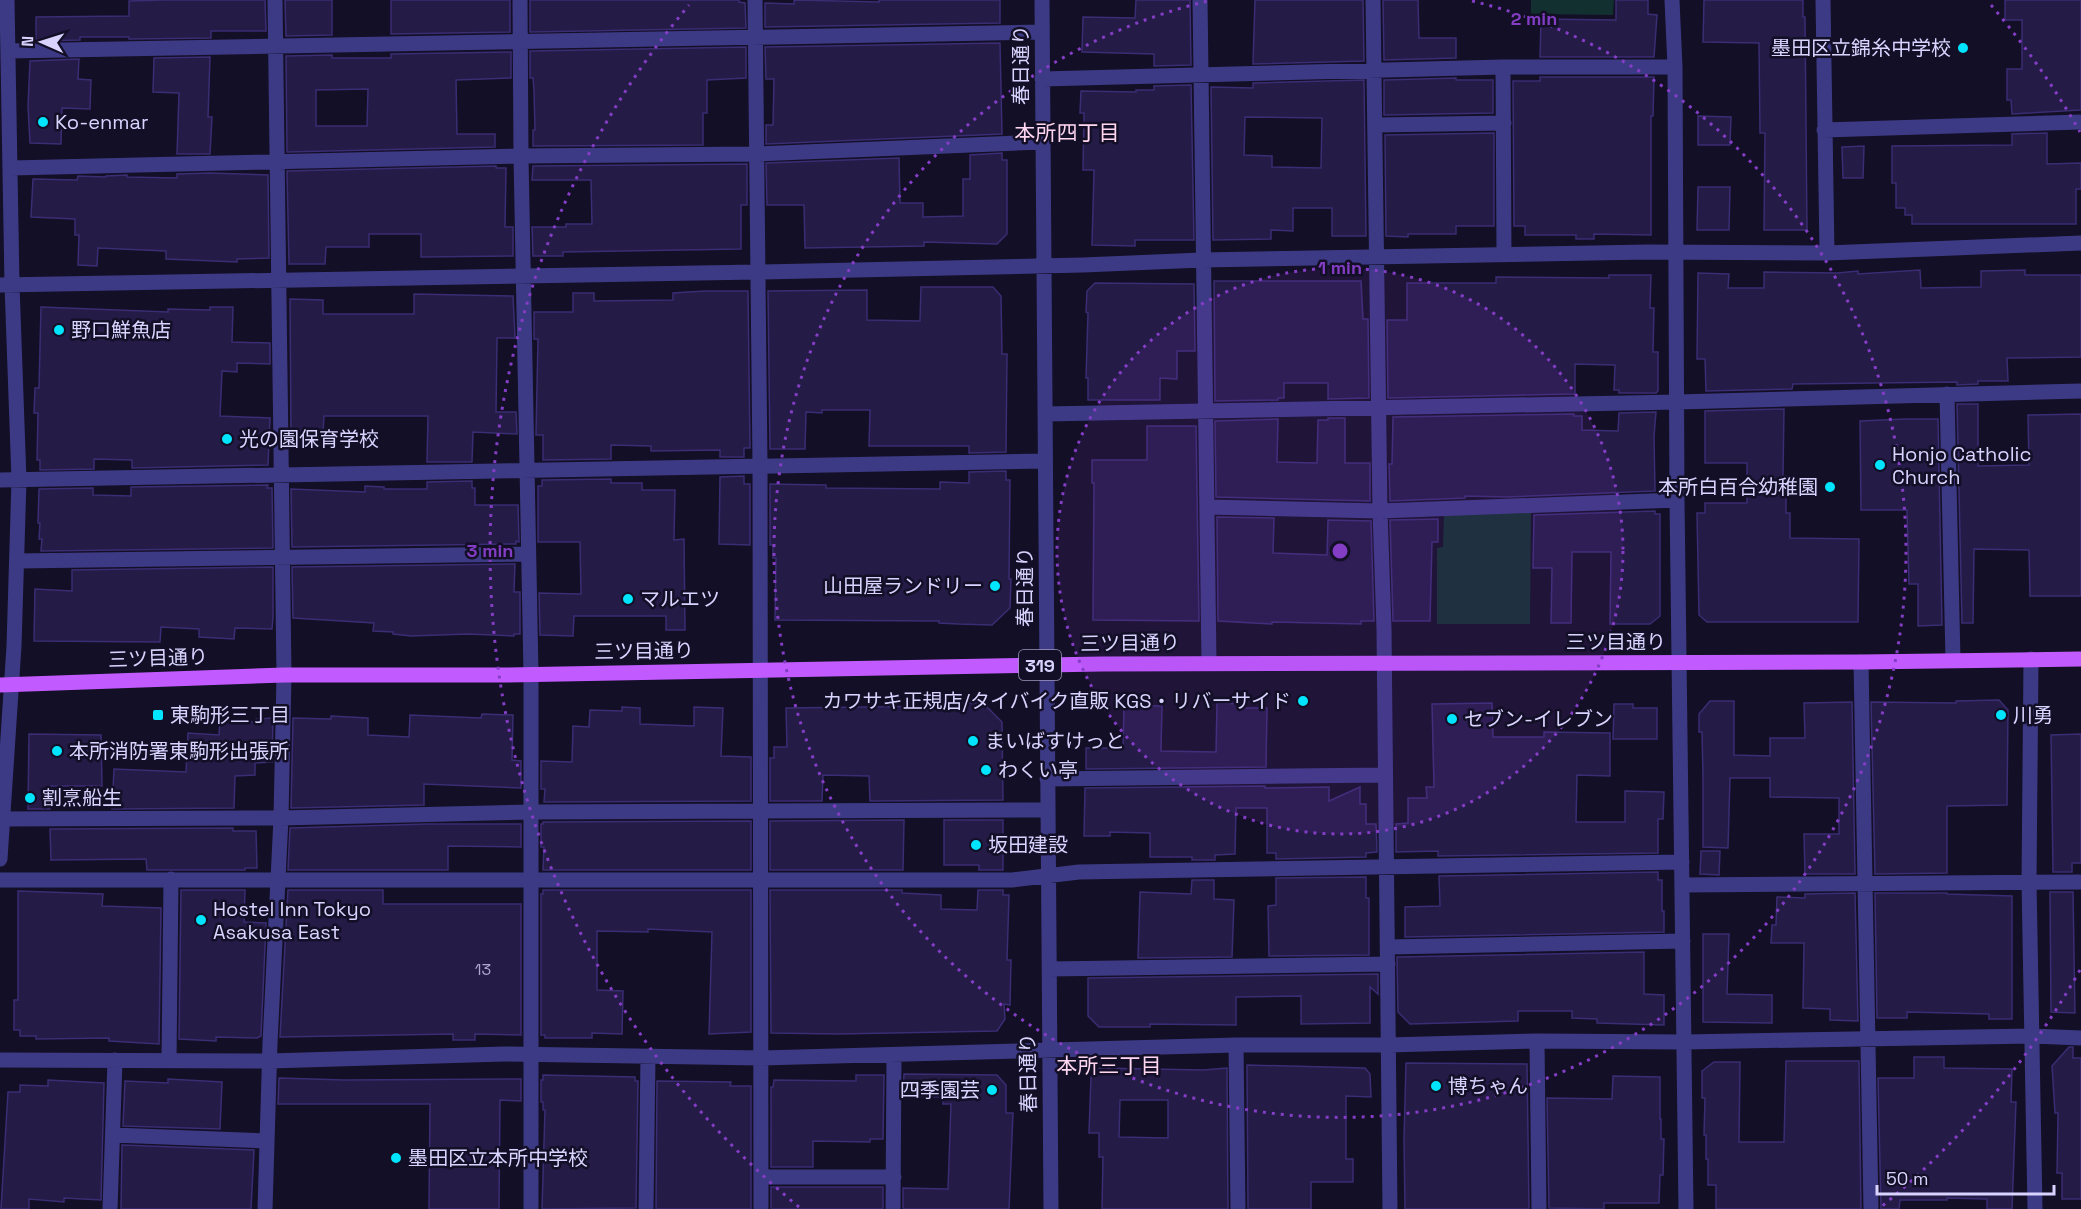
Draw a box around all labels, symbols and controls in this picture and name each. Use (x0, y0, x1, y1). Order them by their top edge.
text: 2 min (1511, 7, 1557, 30)
north arrow (12, 12, 72, 72)
street label: 春日通り (1008, 25, 1034, 105)
text: N (17, 35, 38, 47)
place label: 墨田区立錦糸中学校 (1771, 35, 1951, 61)
marker: 墨田区立錦糸中学校 (1956, 41, 1970, 55)
place label: Ko-enmar (55, 109, 149, 135)
marker: Ko-enmar (36, 115, 50, 129)
district label: 本所四丁目 (1015, 119, 1120, 146)
text: 1 min (1318, 256, 1362, 279)
place label: 野口鮮魚店 (71, 317, 171, 343)
marker: 野口鮮魚店 (52, 323, 66, 337)
place label: 光の園保育学校 (239, 426, 379, 452)
marker: 光の園保育学校 (220, 432, 234, 446)
place label: Honjo Catholic Church (1892, 441, 2031, 490)
marker: Honjo Catholic Church (1873, 458, 1887, 472)
place label: 本所白百合幼稚園 (1658, 474, 1818, 500)
marker: 本所白百合幼稚園 (1823, 480, 1837, 494)
text: 3 min (467, 539, 513, 562)
centre of rings (1330, 541, 1350, 561)
street label: 春日通り (1012, 547, 1038, 627)
place label: 山田屋ランドリー (823, 573, 983, 599)
marker: 山田屋ランドリー (988, 579, 1002, 593)
place label: マルエツ (640, 586, 720, 612)
marker: マルエツ (621, 592, 635, 606)
street label: 三ツ目通り (1080, 629, 1180, 657)
street label: 三ツ目通り (1566, 629, 1666, 655)
street label: 三ツ目通り (594, 637, 694, 665)
street label: 三ツ目通り (108, 643, 208, 673)
road number: 319 (1019, 650, 1061, 680)
place label: カワサキ正規店/タイバイク直販 KGS・リバーサイド (823, 688, 1291, 714)
marker: カワサキ正規店/タイバイク直販 KGS・リバーサイド (1296, 694, 1310, 708)
place label: 東駒形三丁目 (170, 702, 290, 728)
place label: 川勇 (2013, 702, 2053, 728)
place label: セブン-イレブン (1464, 706, 1613, 732)
marker: 東駒形三丁目 (151, 708, 165, 722)
marker: 川勇 (1994, 708, 2008, 722)
marker: セブン-イレブン (1445, 712, 1459, 726)
place label: まいばすけっと (985, 728, 1125, 754)
marker: まいばすけっと (966, 734, 980, 748)
place label: 本所消防署東駒形出張所 (69, 738, 289, 764)
marker: 本所消防署東駒形出張所 (50, 744, 64, 758)
place label: わくい亭 (998, 757, 1078, 783)
marker: わくい亭 (979, 763, 993, 777)
place label: 割烹船生 (42, 785, 122, 811)
marker: 割烹船生 (23, 791, 37, 805)
place label: 坂田建設 (988, 832, 1068, 858)
marker: 坂田建設 (969, 838, 983, 852)
place label: Hostel Inn Tokyo Asakusa East (213, 896, 371, 945)
marker: Hostel Inn Tokyo Asakusa East (194, 913, 208, 927)
house number: 13 (475, 959, 491, 980)
street label: 春日通り (1014, 1033, 1042, 1113)
district label: 本所三丁目 (1057, 1052, 1162, 1079)
place label: 博ちゃん (1448, 1073, 1528, 1099)
place label: 四季園芸 (900, 1077, 980, 1103)
marker: 博ちゃん (1429, 1079, 1443, 1093)
marker: 四季園芸 (985, 1083, 999, 1097)
place label: 墨田区立本所中学校 (408, 1145, 588, 1171)
marker: 墨田区立本所中学校 (389, 1151, 403, 1165)
scale bar (1877, 1158, 2054, 1196)
text: 50 m (1886, 1167, 1928, 1190)

